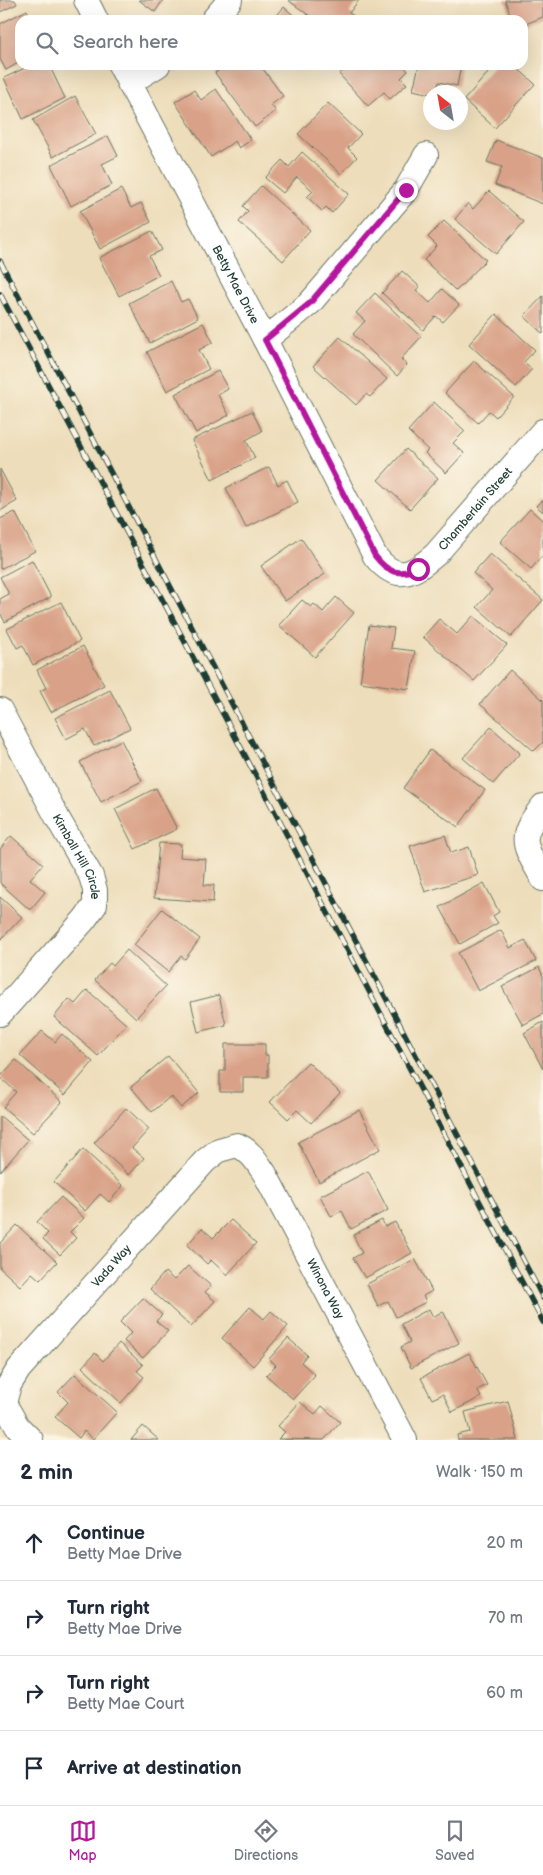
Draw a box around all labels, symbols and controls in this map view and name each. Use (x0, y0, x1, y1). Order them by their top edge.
search box (15, 15, 528, 70)
icon: search (33, 29, 61, 57)
text: Search here (73, 31, 178, 54)
north arrow (423, 85, 468, 130)
route end (395, 179, 418, 202)
street label: Betty Mae Drive (209, 243, 262, 326)
street label: Chamberlain Street (435, 464, 516, 554)
route start (407, 558, 430, 581)
street label: Kimball Hill Circle (49, 811, 103, 899)
street label: Vada Way (88, 1241, 135, 1290)
street label: Winona Way (304, 1256, 348, 1322)
text: 2 min (20, 1460, 73, 1485)
text: Walk · 150 m (436, 1463, 523, 1482)
text: Continue (67, 1522, 145, 1545)
icon: ahead (20, 1529, 48, 1557)
text: 20 m (487, 1534, 523, 1553)
text: Betty Mae Drive (67, 1545, 182, 1564)
text: Turn right (67, 1597, 150, 1620)
icon: right (20, 1604, 48, 1632)
text: 70 m (488, 1609, 523, 1628)
text: Betty Mae Drive (67, 1620, 182, 1639)
text: Turn right (67, 1672, 150, 1695)
icon: right (20, 1679, 48, 1707)
text: 60 m (486, 1684, 523, 1703)
text: Betty Mae Court (67, 1695, 185, 1714)
icon: arrive (20, 1754, 48, 1782)
text: Arrive at destination (67, 1757, 242, 1780)
tab: Map (69, 1817, 97, 1864)
tab: Directions (234, 1817, 298, 1864)
tab: Saved (435, 1817, 474, 1864)

